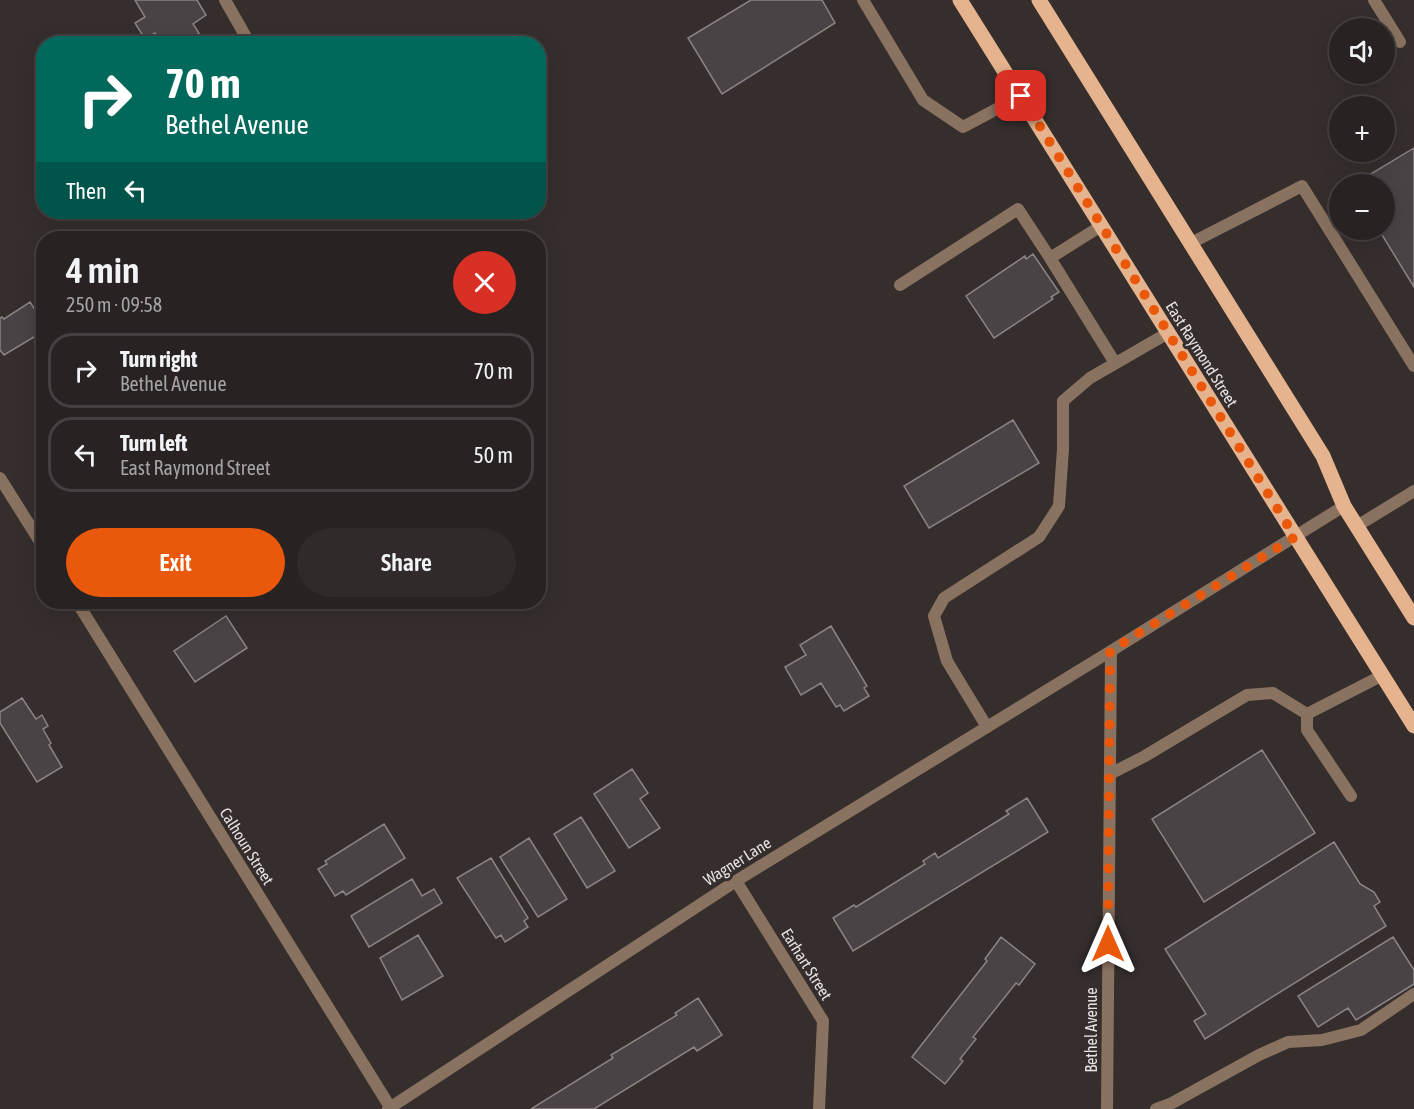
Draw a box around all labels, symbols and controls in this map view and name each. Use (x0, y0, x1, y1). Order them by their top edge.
map controls (1329, 18, 1395, 240)
button: sound (1329, 18, 1395, 84)
text: 70 m (165, 59, 240, 107)
icon: right (66, 60, 144, 138)
pin (995, 70, 1046, 121)
icon: arrive (1004, 79, 1037, 112)
button: + (1329, 96, 1395, 162)
text: Bethel Avenue (165, 109, 309, 140)
icon: left (119, 174, 152, 207)
button: − (1329, 174, 1395, 240)
text: Then (66, 178, 107, 204)
text: 4 min (66, 249, 140, 291)
button: close (453, 251, 516, 314)
text: 250 m · 09:58 (66, 293, 162, 316)
street label: East Raymond Street (1162, 298, 1242, 411)
text: Turn right (120, 346, 197, 372)
icon: right (69, 354, 102, 387)
text: 70 m (473, 358, 513, 384)
text: Bethel Avenue (120, 372, 227, 395)
text: Turn left (120, 430, 187, 456)
icon: left (69, 438, 102, 471)
text: 50 m (473, 442, 513, 468)
text: East Raymond Street (120, 456, 271, 479)
button: Exit (66, 528, 285, 597)
button: Share (297, 528, 516, 597)
street label: Calhoun Street (216, 804, 278, 888)
street label: Wagner Lane (700, 833, 775, 890)
position arrow (1076, 912, 1140, 976)
street label: Earhart Street (778, 925, 836, 1003)
street label: Bethel Avenue (1082, 987, 1100, 1073)

